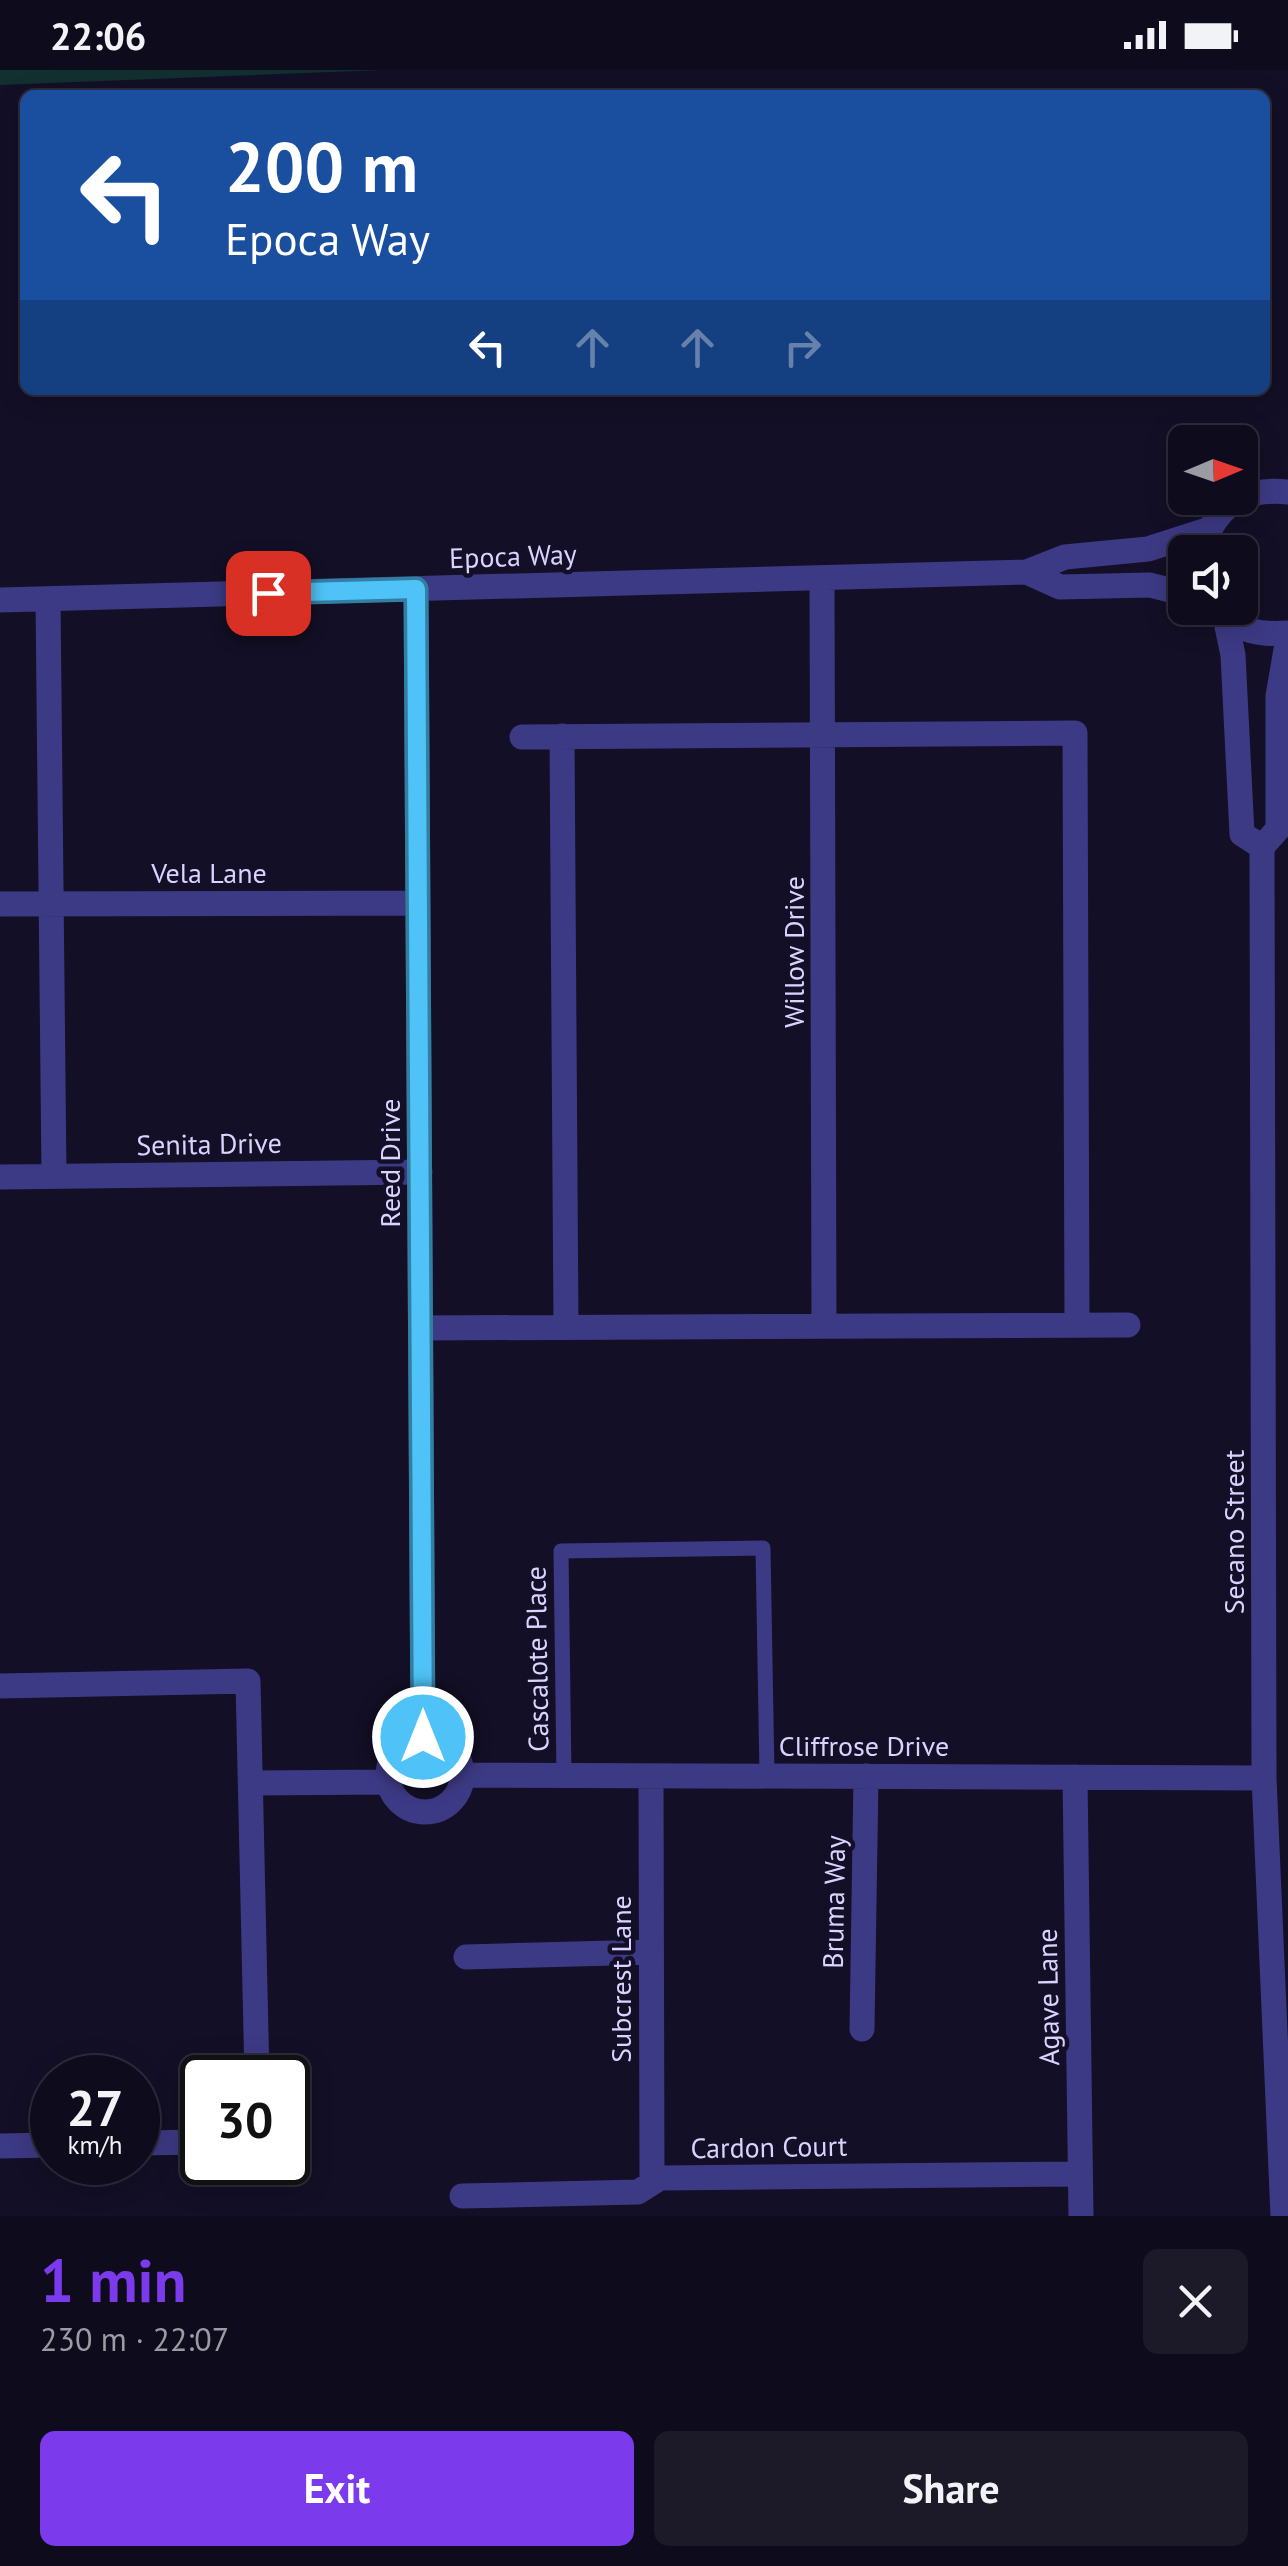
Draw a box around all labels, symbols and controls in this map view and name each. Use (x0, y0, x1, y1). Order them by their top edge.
text: 22:06 (50, 11, 146, 60)
text: 200 m (225, 121, 418, 211)
icon: left (60, 130, 190, 260)
text: Epoca Way (225, 209, 430, 267)
icon: left (460, 320, 515, 375)
icon: ahead (565, 320, 620, 375)
icon: ahead (670, 320, 725, 375)
icon: right (775, 320, 830, 375)
north arrow (1168, 425, 1258, 515)
map controls (1168, 425, 1258, 625)
street label: Epoca Way (449, 535, 577, 576)
button: sound (1168, 535, 1258, 625)
pin (226, 551, 311, 636)
icon: arrive (241, 566, 296, 621)
street label: Vela Lane (150, 854, 267, 891)
street label: Willow Drive (775, 876, 812, 1028)
street label: Reed Drive (371, 1099, 408, 1227)
street label: Senita Drive (136, 1124, 282, 1163)
street label: Secano Street (1215, 1449, 1252, 1614)
street label: Cascalote Place (516, 1566, 557, 1752)
position arrow (371, 1685, 475, 1789)
street label: Cliffrose Drive (779, 1727, 949, 1764)
street label: Bruma Way (814, 1835, 853, 1969)
street label: Subcrest Lane (602, 1895, 639, 2063)
street label: Agave Lane (1028, 1928, 1067, 2066)
speed limit sign: 30 (180, 2055, 310, 2185)
text: 27 (67, 2075, 123, 2140)
street label: Cardon Court (690, 2127, 848, 2166)
text: km/h (68, 2129, 122, 2161)
text: 1 min (40, 2241, 186, 2319)
button: close (1143, 2249, 1248, 2354)
text: 230 m · 22:07 (40, 2318, 229, 2360)
button: Exit (40, 2431, 634, 2546)
button: Share (654, 2431, 1248, 2546)

